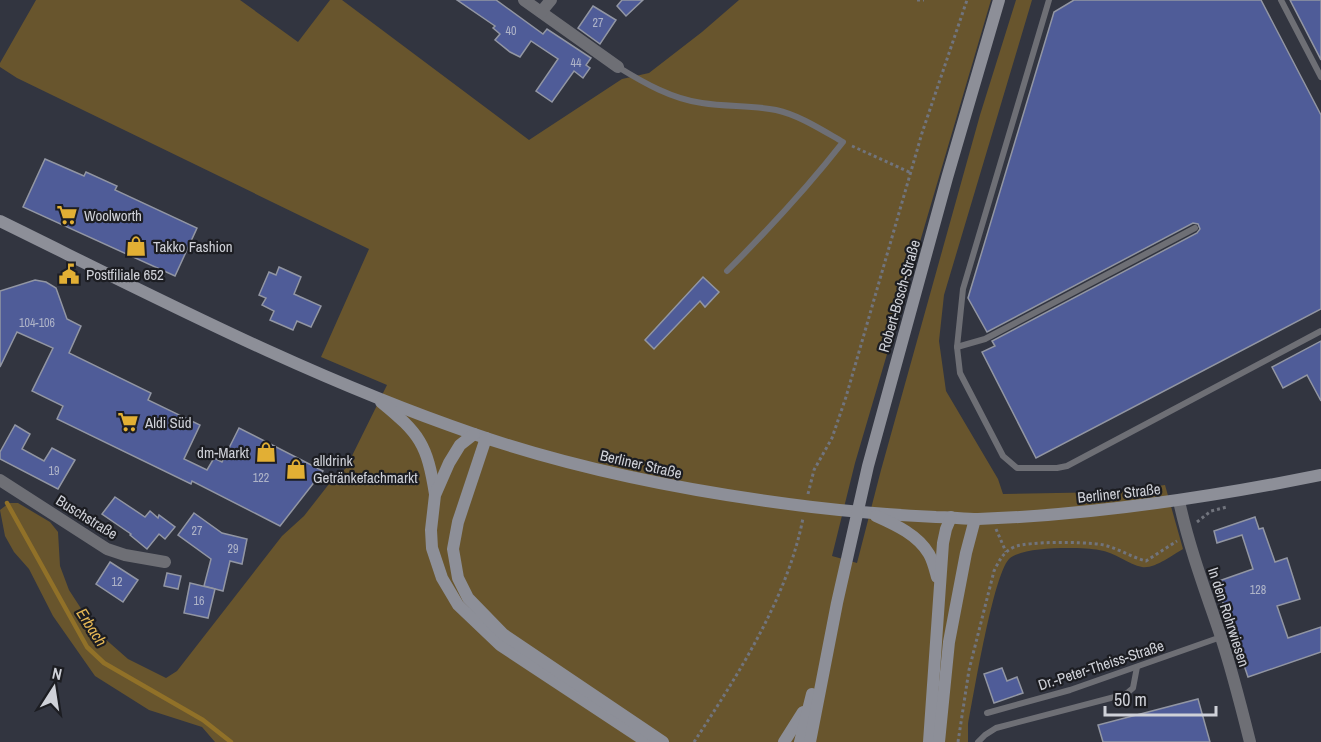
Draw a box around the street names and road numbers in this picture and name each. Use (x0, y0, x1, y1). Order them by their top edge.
street label: Robert-Bosch-Straße (873, 237, 925, 355)
street label: Berliner Straße (598, 444, 684, 484)
street label: Berliner Straße (1076, 478, 1162, 508)
street label: Buschstraße (52, 490, 122, 544)
street label: In den Rohrwiesen (1203, 565, 1255, 669)
street label: Dr.-Peter-Theiss-Straße (1035, 635, 1167, 695)

